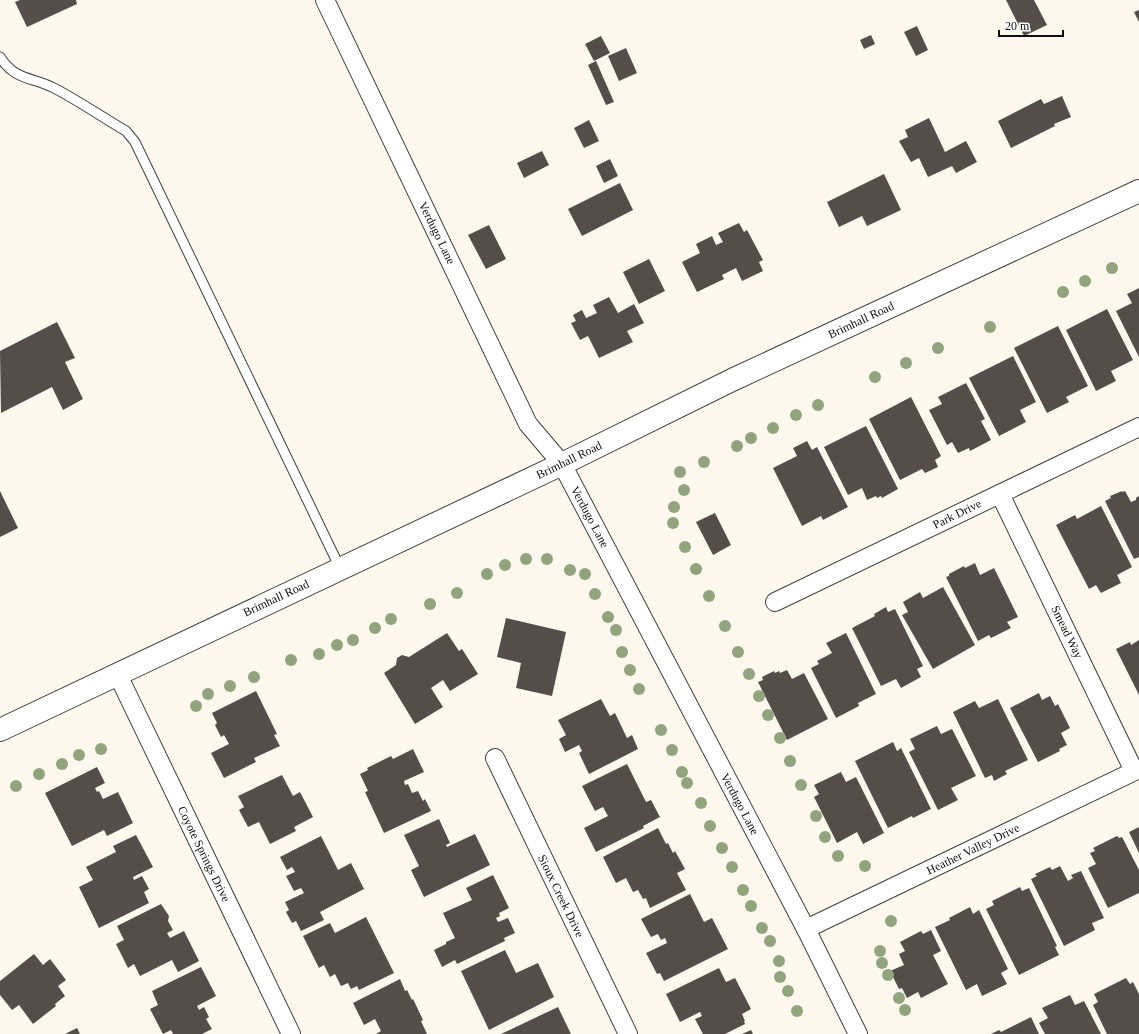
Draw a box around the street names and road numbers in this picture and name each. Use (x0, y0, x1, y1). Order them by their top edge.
street label: Verdugo Lane (416, 200, 458, 266)
street label: Brimhall Road (826, 299, 896, 341)
street label: Brimhall Road (534, 438, 604, 482)
street label: Verdugo Lane (568, 484, 612, 550)
street label: Park Drive (930, 496, 984, 532)
street label: Brimhall Road (241, 577, 311, 619)
street label: Smead Way (1048, 603, 1086, 661)
street label: Verdugo Lane (718, 771, 762, 837)
street label: Coyote Springs Drive (175, 804, 233, 904)
street label: Heather Valley Drive (924, 820, 1022, 878)
street label: Sioux Creek Drive (535, 852, 587, 940)

